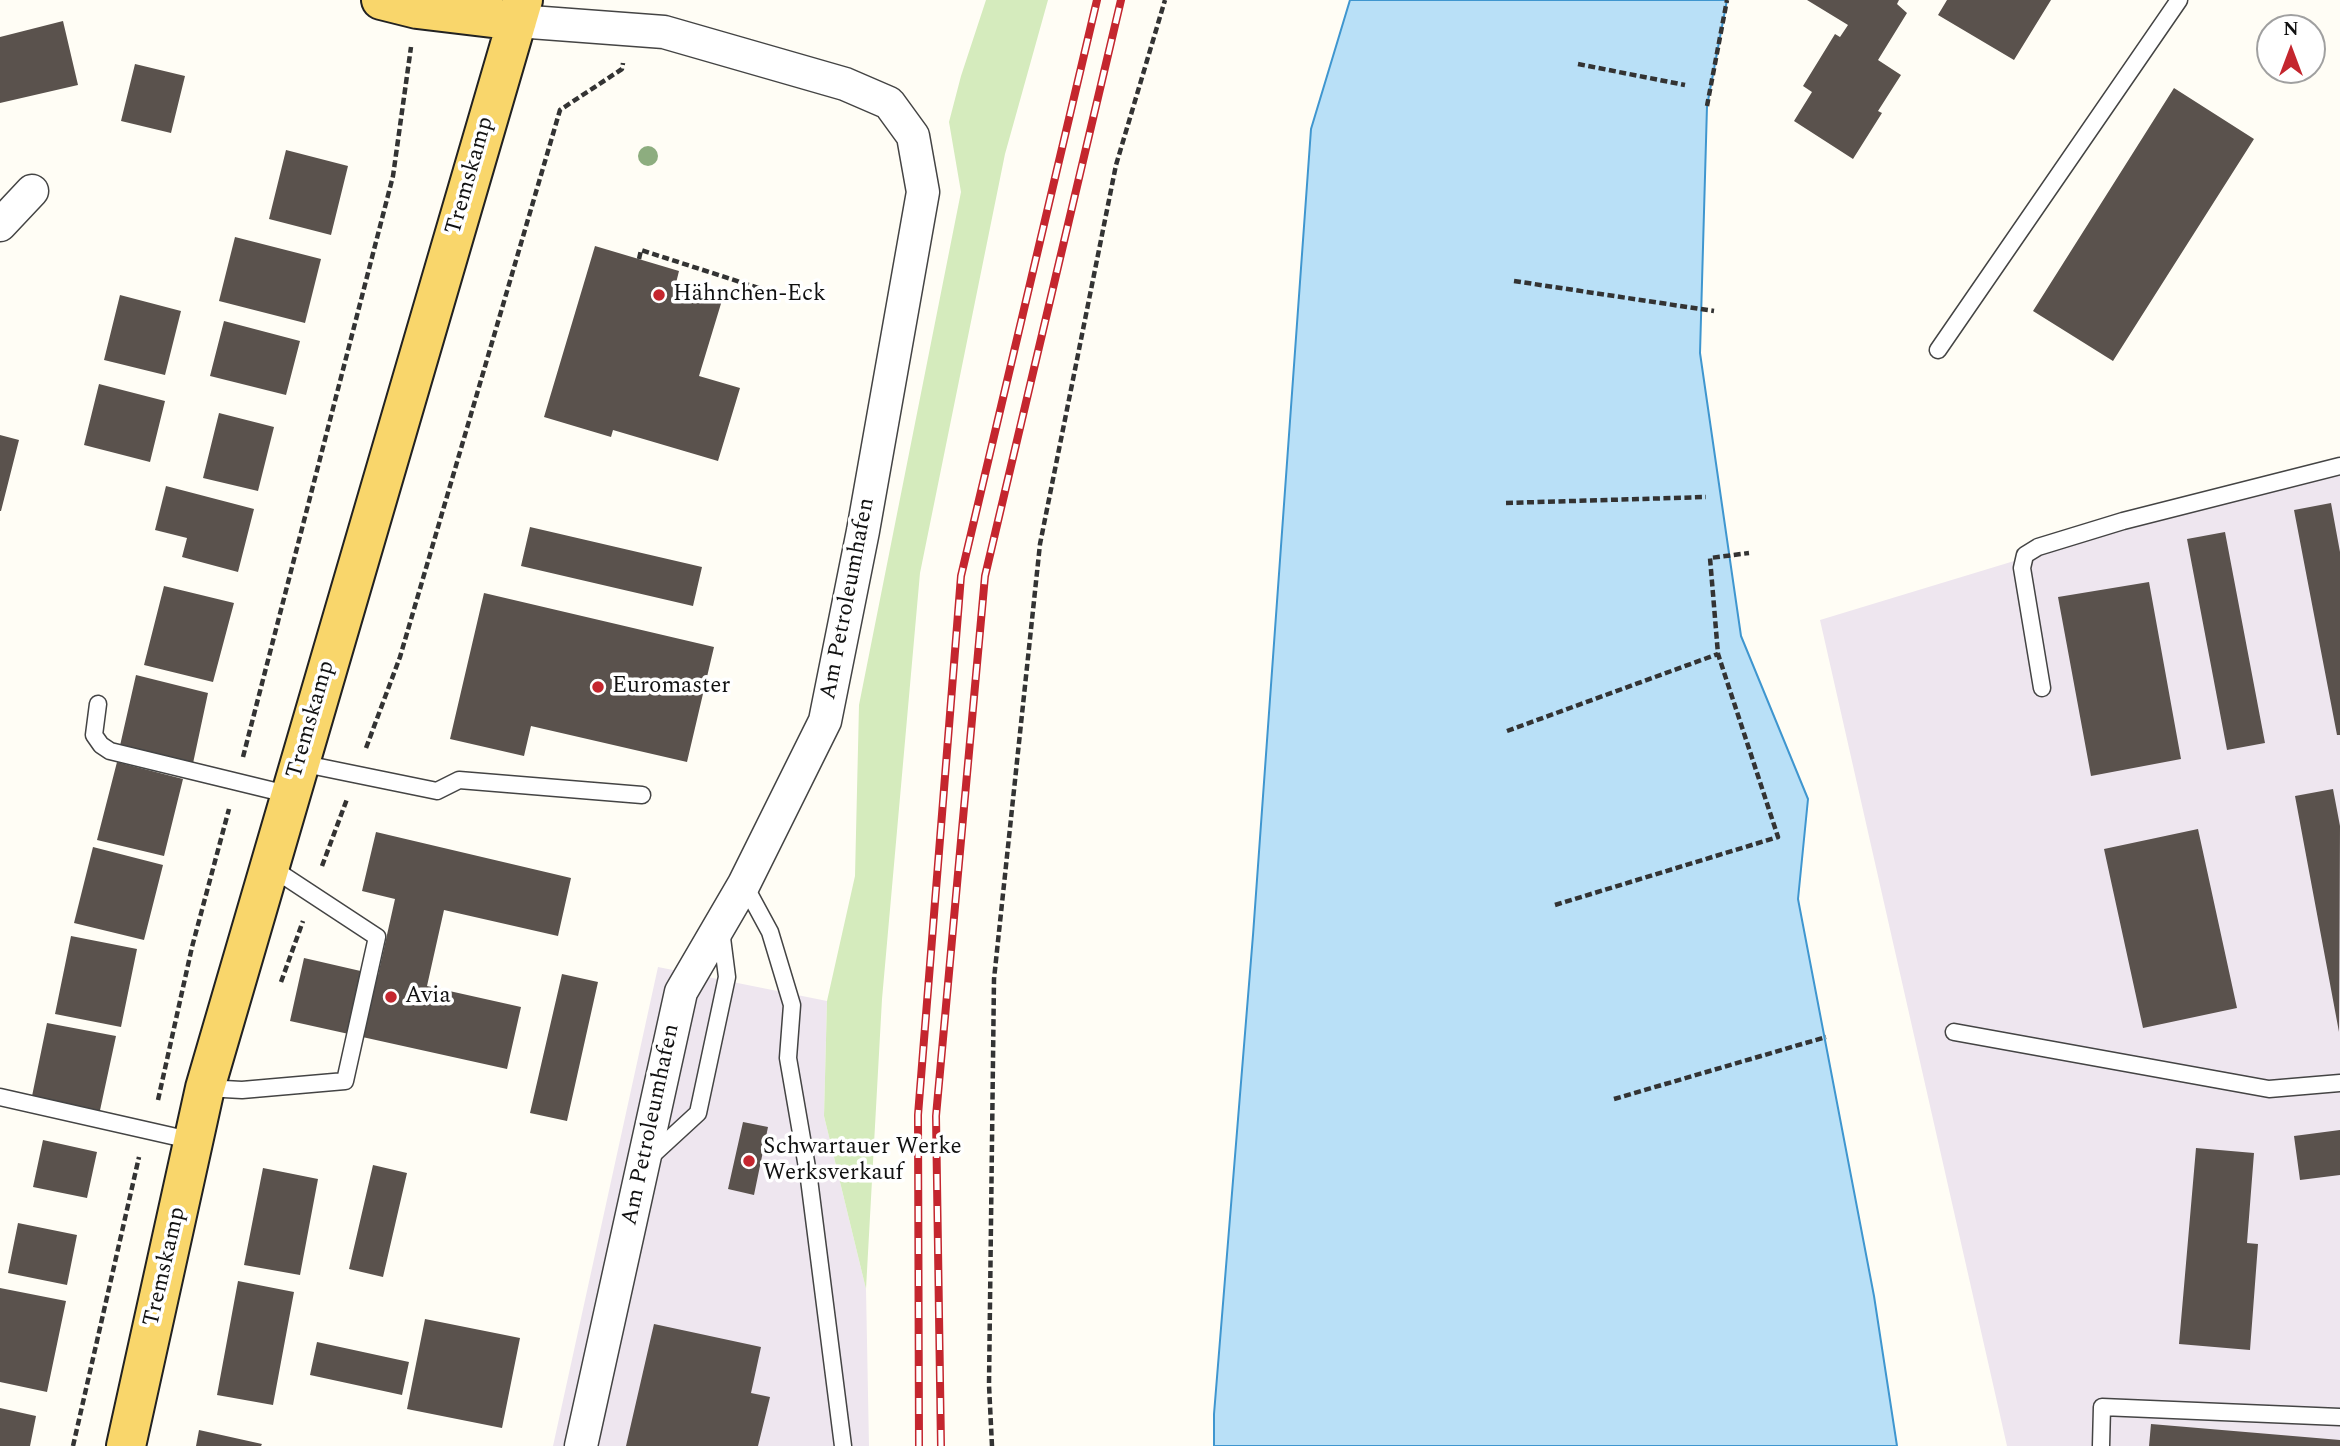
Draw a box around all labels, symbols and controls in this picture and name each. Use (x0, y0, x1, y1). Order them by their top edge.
north arrow (2256, 14, 2326, 84)
text: N (2283, 15, 2299, 44)
street label: Tremskamp (441, 114, 501, 238)
place label: Hähnchen-Eck (673, 281, 826, 309)
marker: Hähnchen-Eck (651, 287, 667, 303)
street label: Am Petroleumhafen (816, 496, 882, 702)
street label: Tremskamp (282, 658, 342, 782)
place label: Euromaster (612, 673, 730, 701)
marker: Euromaster (590, 679, 606, 695)
place label: Avia (405, 983, 451, 1011)
marker: Avia (383, 989, 399, 1005)
street label: Am Petroleumhafen (617, 1022, 687, 1228)
place label: Schwartauer Werke Werksverkauf (763, 1134, 962, 1188)
marker: Schwartauer Werke Werksverkauf (741, 1153, 757, 1169)
street label: Tremskamp (139, 1205, 193, 1329)

